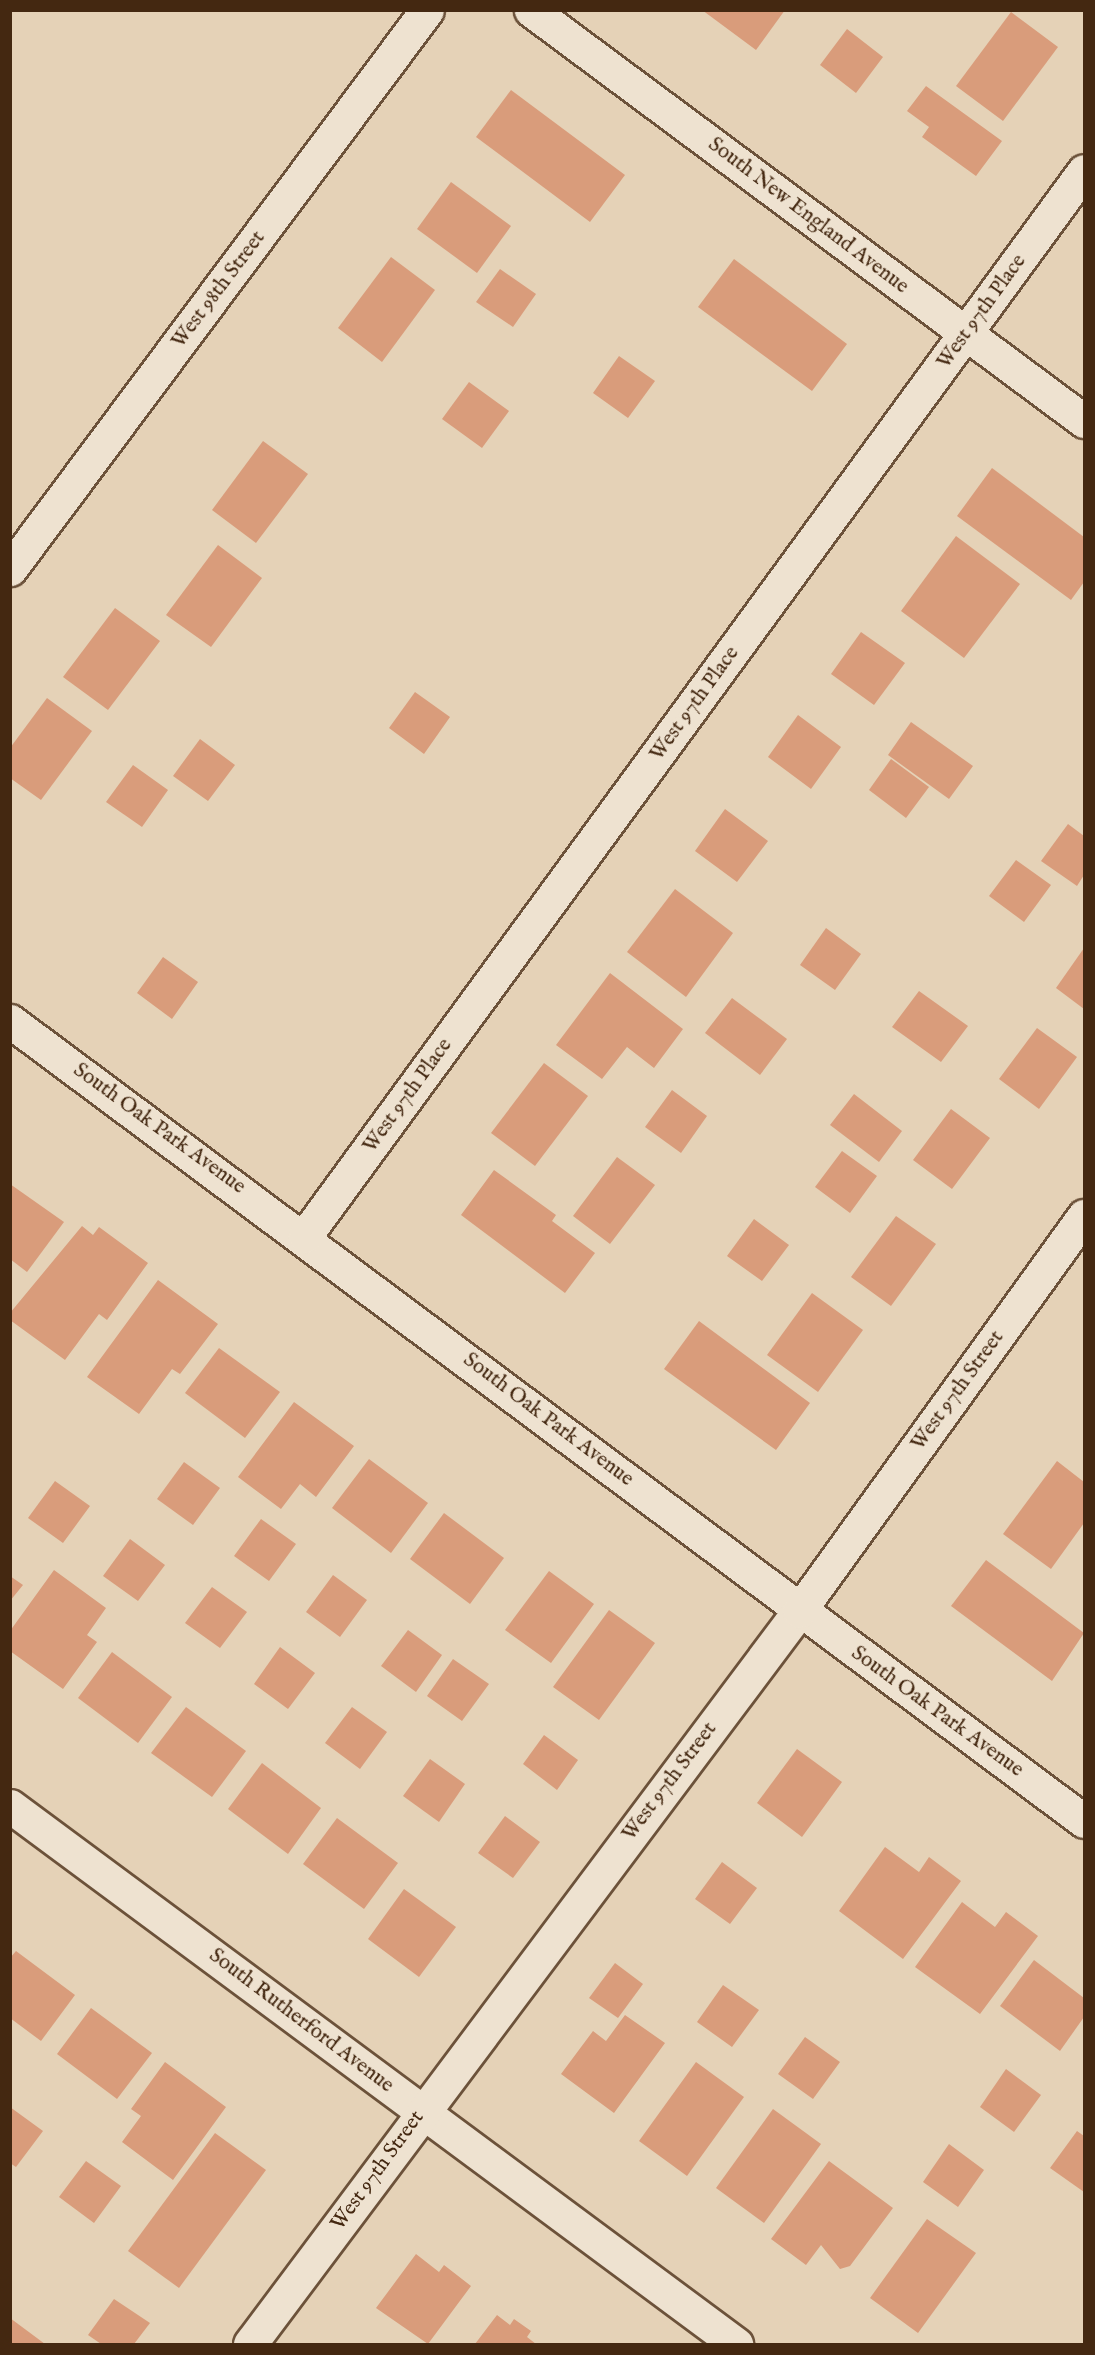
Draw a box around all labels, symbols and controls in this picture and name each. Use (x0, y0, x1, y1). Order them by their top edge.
street label: South New England Avenue (703, 132, 913, 300)
street label: West 98th Street (167, 226, 271, 354)
street label: West 97th Place (932, 250, 1032, 374)
street label: West 97th Place (645, 642, 745, 766)
street label: West 97th Place (358, 1034, 458, 1158)
street label: South Oak Park Avenue (68, 1058, 250, 1200)
street label: West 97th Street (906, 1326, 1010, 1456)
street label: South Oak Park Avenue (458, 1348, 638, 1492)
street label: South Oak Park Avenue (846, 1641, 1028, 1783)
street label: West 97th Street (617, 1718, 723, 1846)
street label: South Rutherford Avenue (204, 1943, 398, 2099)
street label: West 97th Street (326, 2106, 430, 2236)

